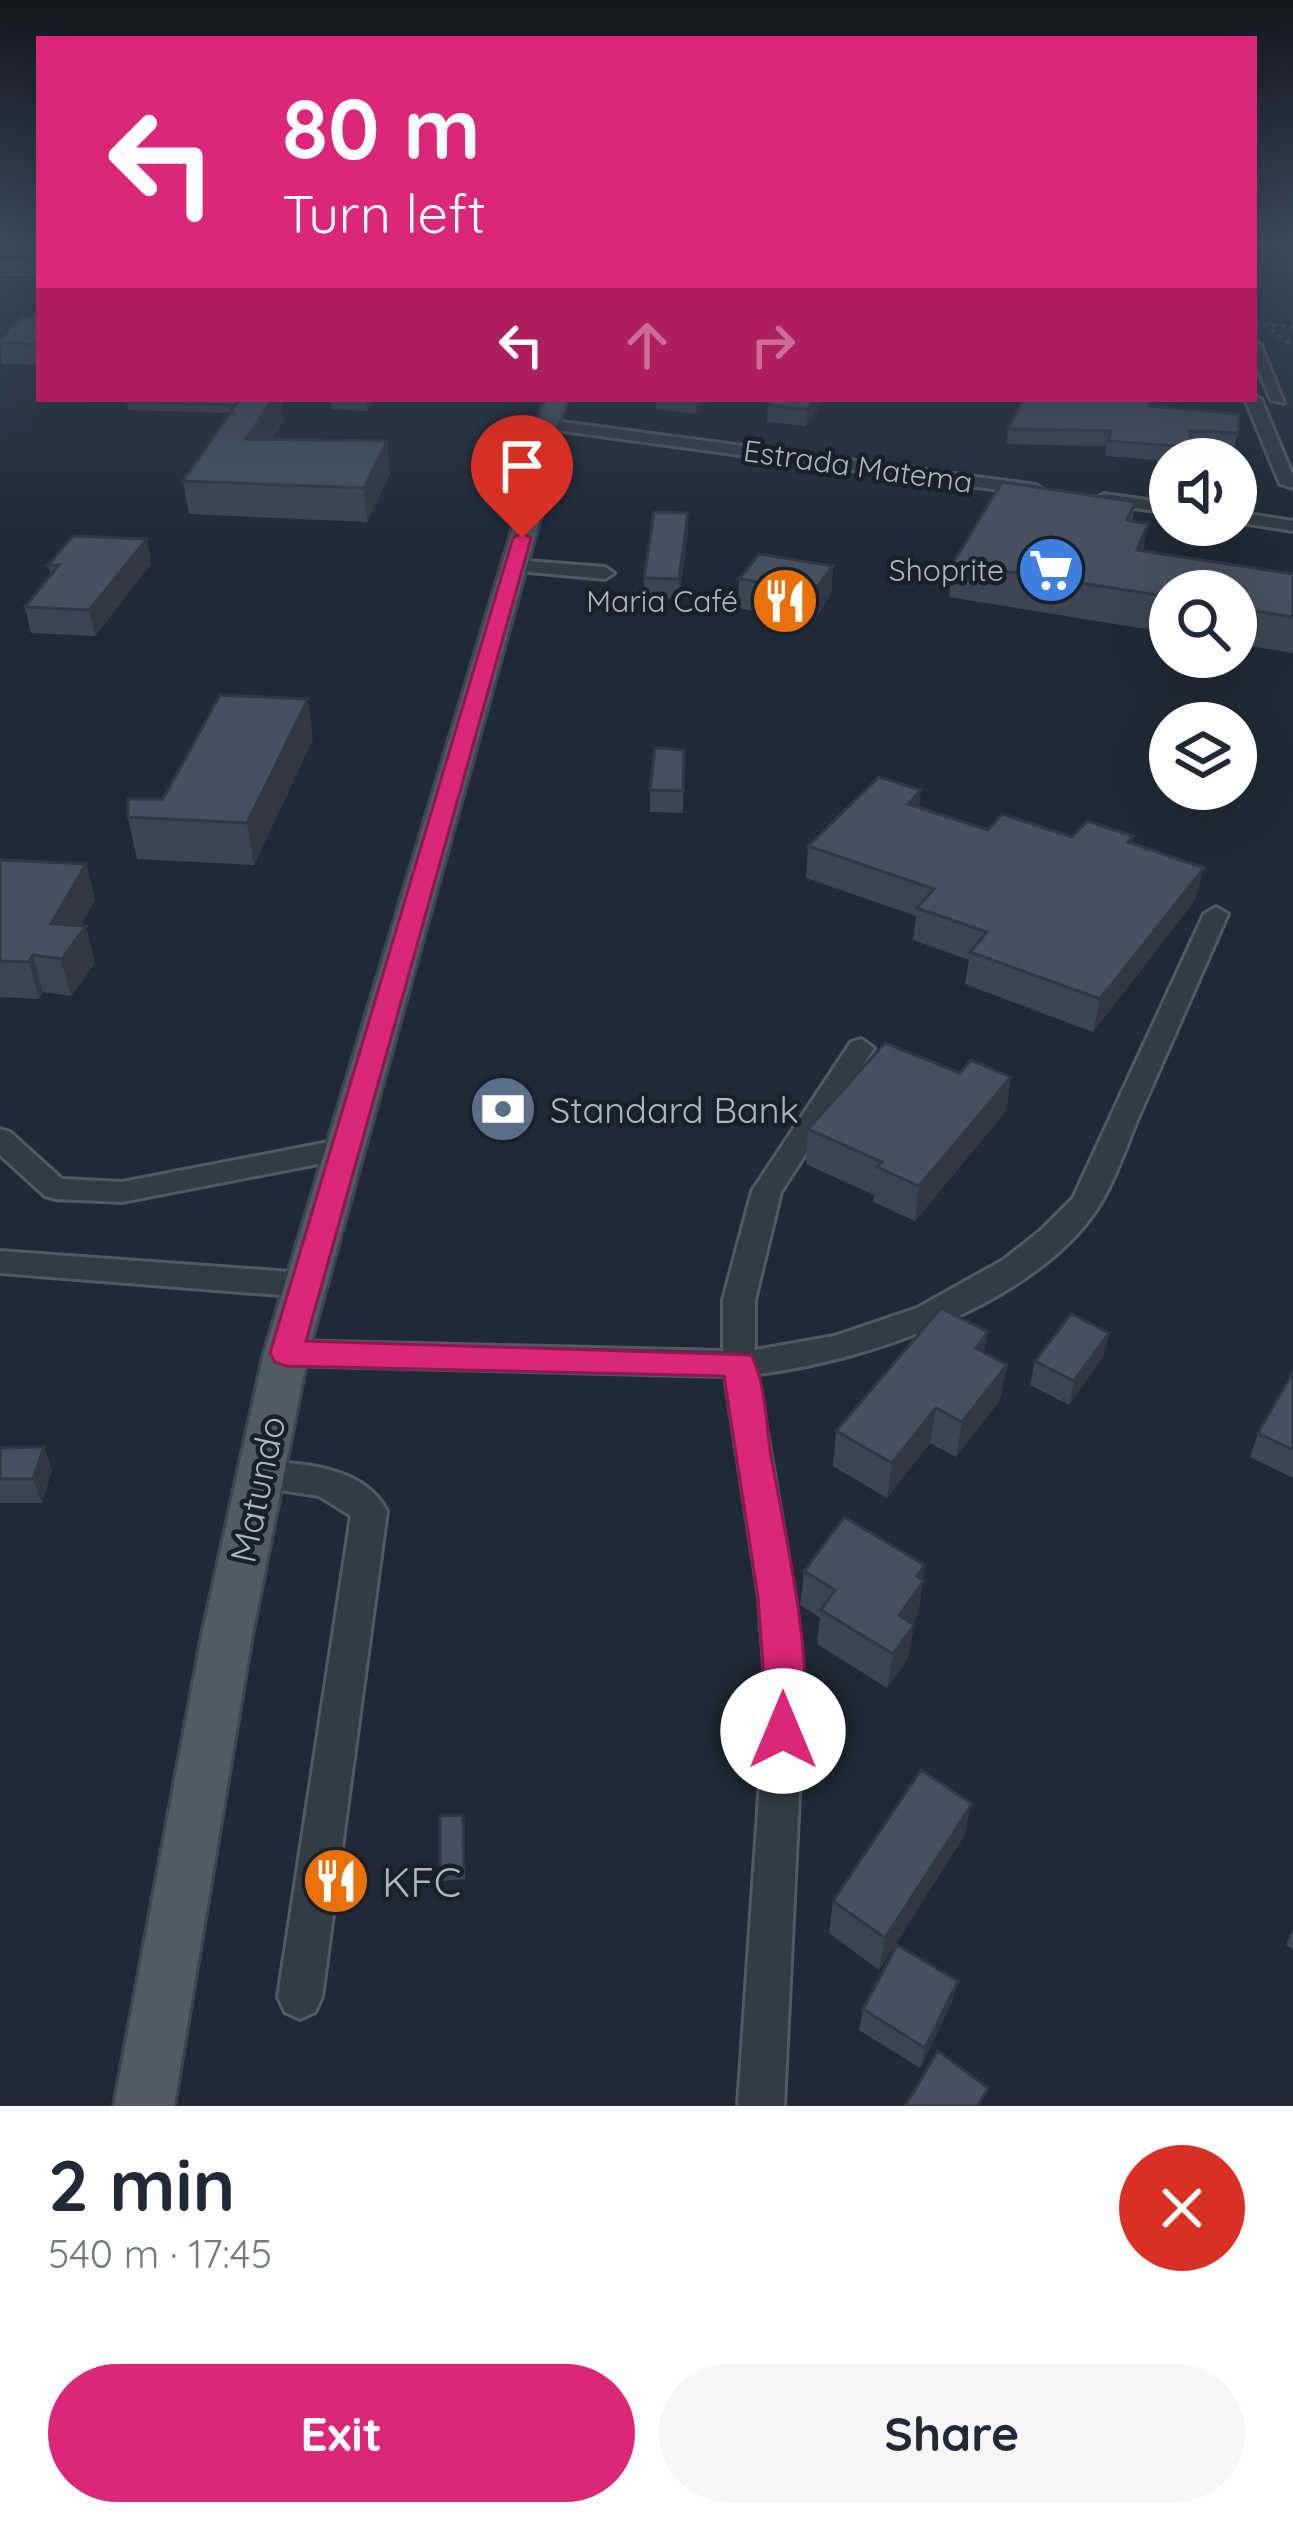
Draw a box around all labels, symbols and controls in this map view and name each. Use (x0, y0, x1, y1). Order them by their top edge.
text: 80 m (282, 75, 481, 180)
icon: left (84, 84, 240, 240)
text: Turn left (282, 179, 486, 247)
icon: left (488, 312, 554, 378)
icon: ahead (614, 312, 680, 378)
icon: right (740, 312, 806, 378)
pin (471, 415, 573, 538)
street label: Estrada Matema (741, 431, 975, 501)
icon: arrive (489, 433, 555, 499)
map controls (1149, 438, 1257, 810)
button: sound (1149, 438, 1257, 546)
supermarket icon: Shoprite (1016, 535, 1086, 605)
place label: Shoprite (889, 551, 1004, 589)
restaurant icon: Maria Café (750, 566, 820, 636)
button: search (1149, 570, 1257, 678)
place label: Maria Café (586, 582, 738, 620)
button: layers (1149, 702, 1257, 810)
bank icon: Standard Bank (468, 1074, 538, 1144)
place label: Standard Bank (550, 1087, 799, 1132)
street label: Matundo (220, 1412, 294, 1566)
position arrow (720, 1668, 846, 1794)
restaurant icon: KFC (301, 1846, 371, 1916)
place label: KFC (382, 1855, 461, 1908)
text: 2 min (48, 2139, 235, 2229)
button: close (1119, 2145, 1245, 2271)
text: 540 m · 17:45 (48, 2229, 272, 2278)
button: Exit (48, 2364, 635, 2502)
button: Share (659, 2364, 1245, 2502)

